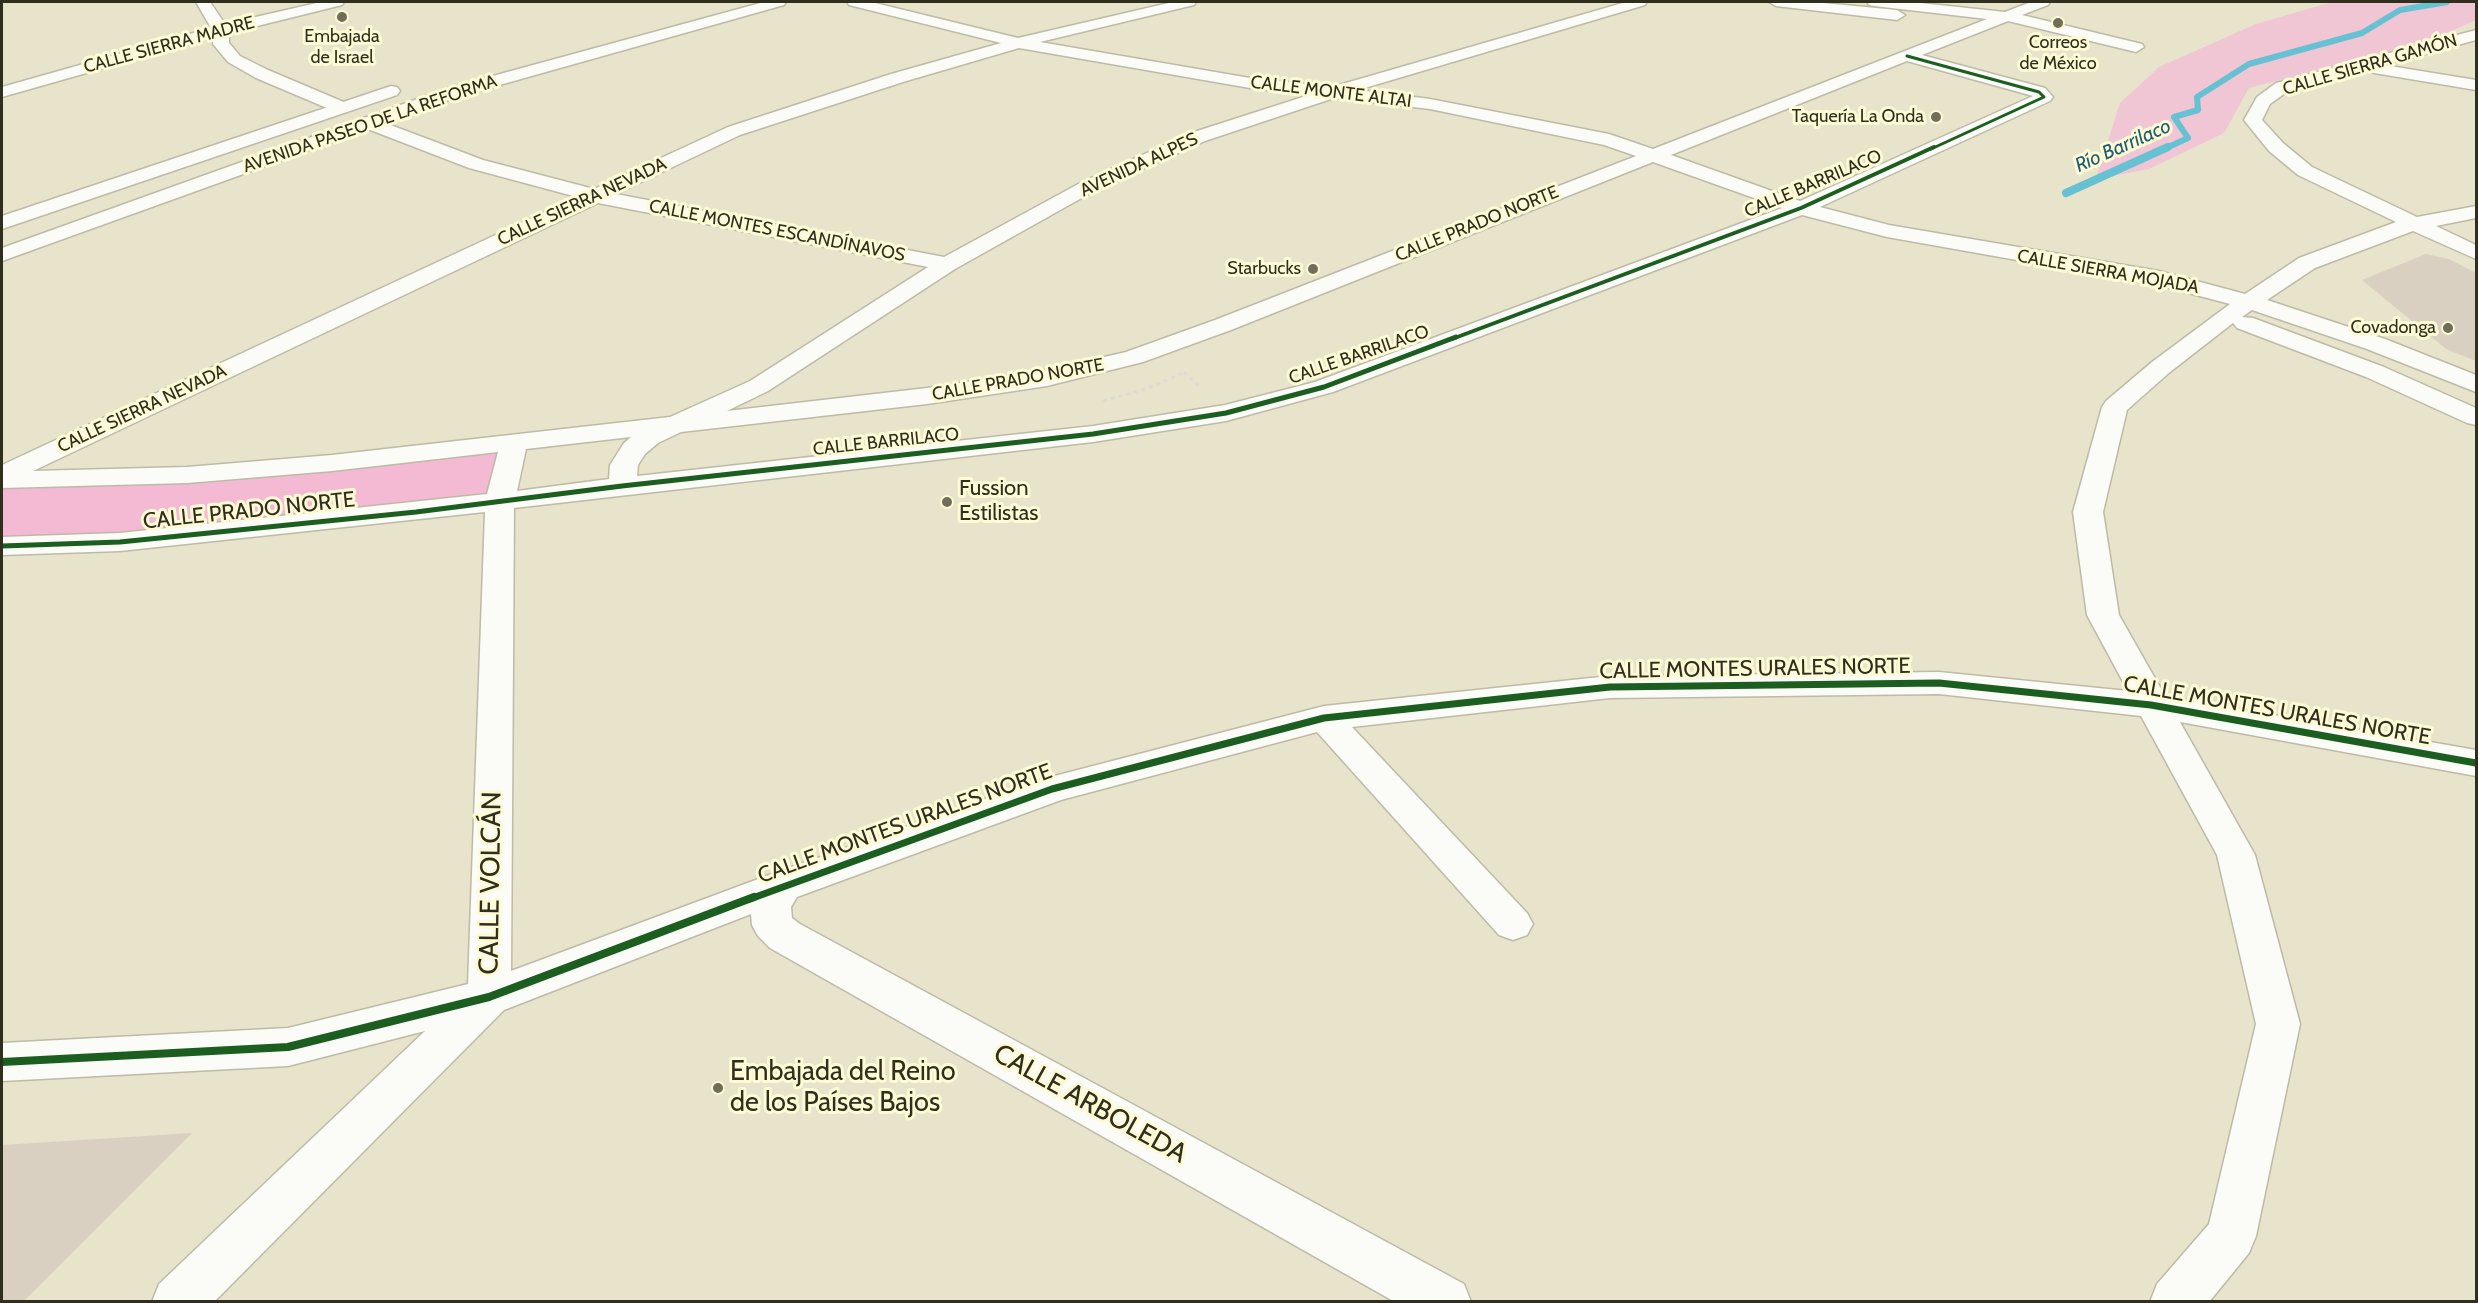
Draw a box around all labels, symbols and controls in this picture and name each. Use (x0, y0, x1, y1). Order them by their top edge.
marker: Embajada de Israel (335, 10, 349, 24)
street label: CALLE SIERRA MADRE (81, 12, 257, 78)
marker: Correos de México (2051, 16, 2065, 30)
place label: Embajada de Israel (304, 26, 380, 68)
street label: CALLE SIERRA GAMÓN (2280, 30, 2460, 100)
place label: Correos de México (2019, 32, 2097, 74)
street label: AVENIDA PASEO DE LA REFORMA (240, 70, 500, 178)
street label: CALLE MONTE ALTAI (1249, 71, 1413, 113)
place label: Taquería La Onda (1792, 106, 1924, 128)
marker: Taquería La Onda (1929, 110, 1943, 124)
water label: Río Barrilaco (2071, 114, 2175, 178)
street label: AVENIDA ALPES (1077, 128, 1201, 202)
street label: CALLE BARRILACO (1741, 145, 1885, 223)
street label: CALLE SIERRA NEVADA (494, 153, 670, 251)
street label: CALLE PRADO NORTE (1392, 181, 1562, 267)
street label: CALLE MONTES ESCANDÍNAVOS (647, 196, 907, 266)
street label: CALLE SIERRA MOJADA (2015, 245, 2201, 299)
place label: Starbucks (1227, 258, 1301, 280)
marker: Starbucks (1306, 262, 1320, 276)
place label: Covadonga (2350, 317, 2436, 339)
street label: CALLE BARRILACO (1286, 321, 1432, 389)
marker: Covadonga (2441, 321, 2455, 335)
street label: CALLE PRADO NORTE (930, 354, 1106, 406)
street label: CALLE SIERRA NEVADA (54, 360, 230, 458)
street label: CALLE BARRILACO (812, 424, 960, 460)
place label: Fussion Estilistas (959, 476, 1038, 528)
street label: CALLE PRADO NORTE (142, 487, 356, 535)
marker: Fussion Estilistas (940, 495, 954, 509)
street label: CALLE MONTES URALES NORTE (1599, 653, 1911, 685)
street label: CALLE MONTES URALES NORTE (2121, 671, 2433, 751)
street label: CALLE MONTES URALES NORTE (754, 758, 1056, 890)
street label: CALLE VOLCÁN (473, 791, 509, 975)
street label: CALLE ARBOLEDA (988, 1038, 1192, 1170)
place label: Embajada del Reino de los Países Bajos (730, 1056, 956, 1119)
marker: Embajada del Reino de los Países Bajos (711, 1081, 725, 1095)

